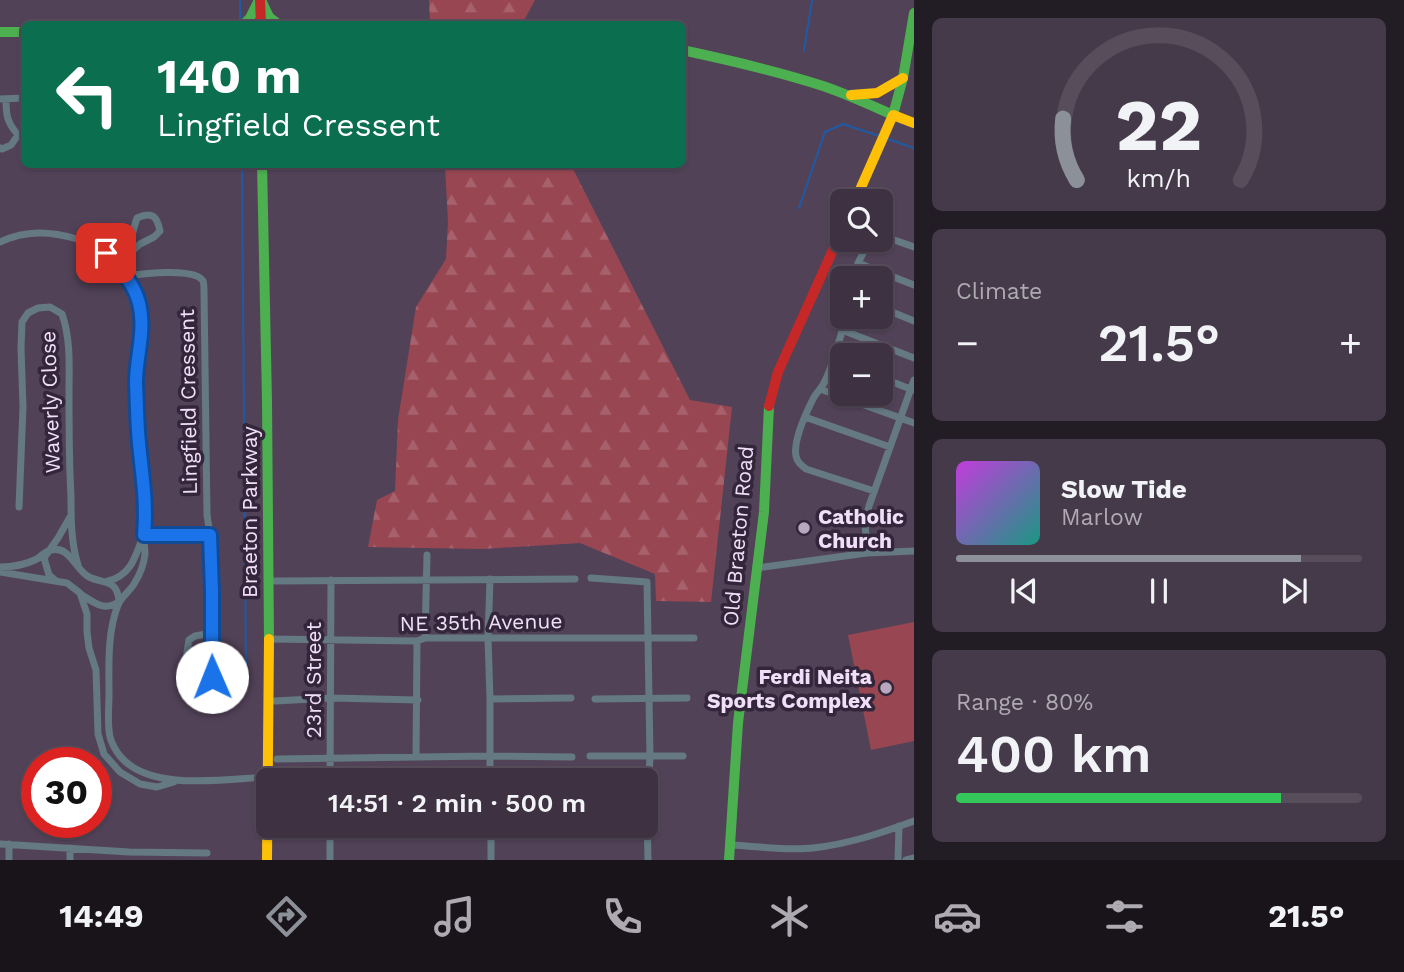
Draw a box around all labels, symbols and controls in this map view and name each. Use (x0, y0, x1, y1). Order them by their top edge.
text: 140 m (157, 47, 301, 105)
icon: left (42, 49, 133, 140)
text: 22 (1116, 83, 1202, 169)
text: Lingfield Cressent (157, 106, 440, 144)
text: km/h (1127, 164, 1191, 193)
map controls (830, 189, 893, 406)
button: search (830, 189, 893, 252)
pin (76, 223, 136, 283)
icon: arrive (87, 234, 125, 272)
button: + (830, 266, 893, 329)
text: Climate (956, 278, 1042, 305)
street label: Lingfield Cressent (174, 309, 202, 495)
text: 21.5° (1098, 313, 1220, 374)
text: − (956, 321, 979, 365)
text: + (1339, 321, 1362, 365)
street label: Waverly Close (35, 330, 65, 474)
button: − (830, 343, 893, 406)
street label: Braeton Parkway (237, 426, 262, 598)
street label: Old Braeton Road (718, 445, 758, 627)
text: Slow Tide (1061, 474, 1187, 504)
place label: Catholic Church (818, 504, 904, 553)
text: Marlow (1061, 504, 1143, 531)
marker: Catholic Church (796, 520, 812, 536)
icon: previous (1005, 572, 1043, 610)
icon: pause (1140, 572, 1178, 610)
icon: next (1275, 572, 1313, 610)
street label: NE 35th Avenue (399, 608, 563, 636)
street label: 23rd Street (301, 622, 326, 738)
position arrow (175, 640, 249, 714)
place label: Ferdi Neita Sports Complex (707, 664, 873, 713)
marker: Ferdi Neita Sports Complex (878, 680, 894, 696)
text: Range · 80% (956, 689, 1093, 716)
text: 400 km (956, 724, 1151, 785)
speed limit sign: 30 (21, 747, 112, 838)
text: 14:51 · 2 min · 500 m (328, 788, 586, 818)
icon: directions (262, 892, 311, 941)
icon: music (430, 892, 479, 941)
icon: phone (598, 892, 647, 941)
icon: climate (765, 892, 814, 941)
icon: car (933, 892, 982, 941)
icon: filters (1100, 892, 1149, 941)
text: 14:49 (59, 897, 144, 935)
text: 21.5° (1268, 897, 1345, 935)

